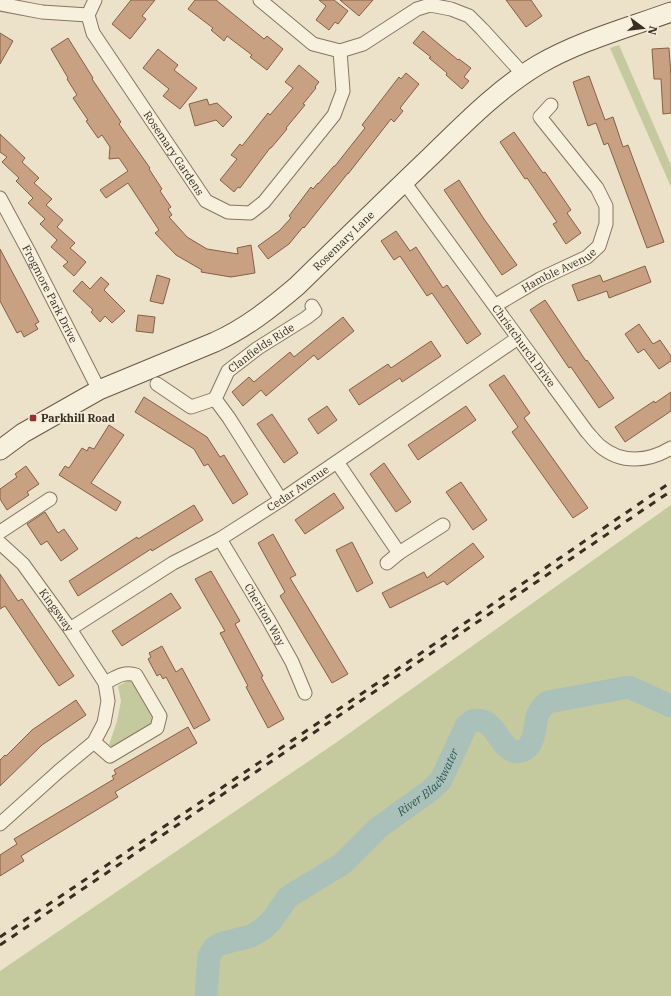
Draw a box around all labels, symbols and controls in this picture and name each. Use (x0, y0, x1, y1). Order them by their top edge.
north arrow (623, 8, 663, 48)
text: N (645, 25, 661, 37)
street label: Rosemary Gardens (140, 108, 207, 198)
street label: Rosemary Lane (310, 208, 377, 274)
street label: Frogmore Park Drive (19, 242, 81, 345)
street label: Hamble Avenue (519, 245, 599, 295)
street label: Christchurch Drive (489, 302, 559, 390)
street label: Clanfields Ride (225, 320, 297, 376)
place label: Parkhill Road (41, 411, 115, 425)
marker: Parkhill Road (28, 413, 38, 423)
street label: Cedar Avenue (264, 462, 332, 514)
street label: Cheriton Way (241, 581, 289, 648)
street label: Kingsway (36, 586, 77, 634)
water label: River Blackwater (393, 745, 462, 819)

